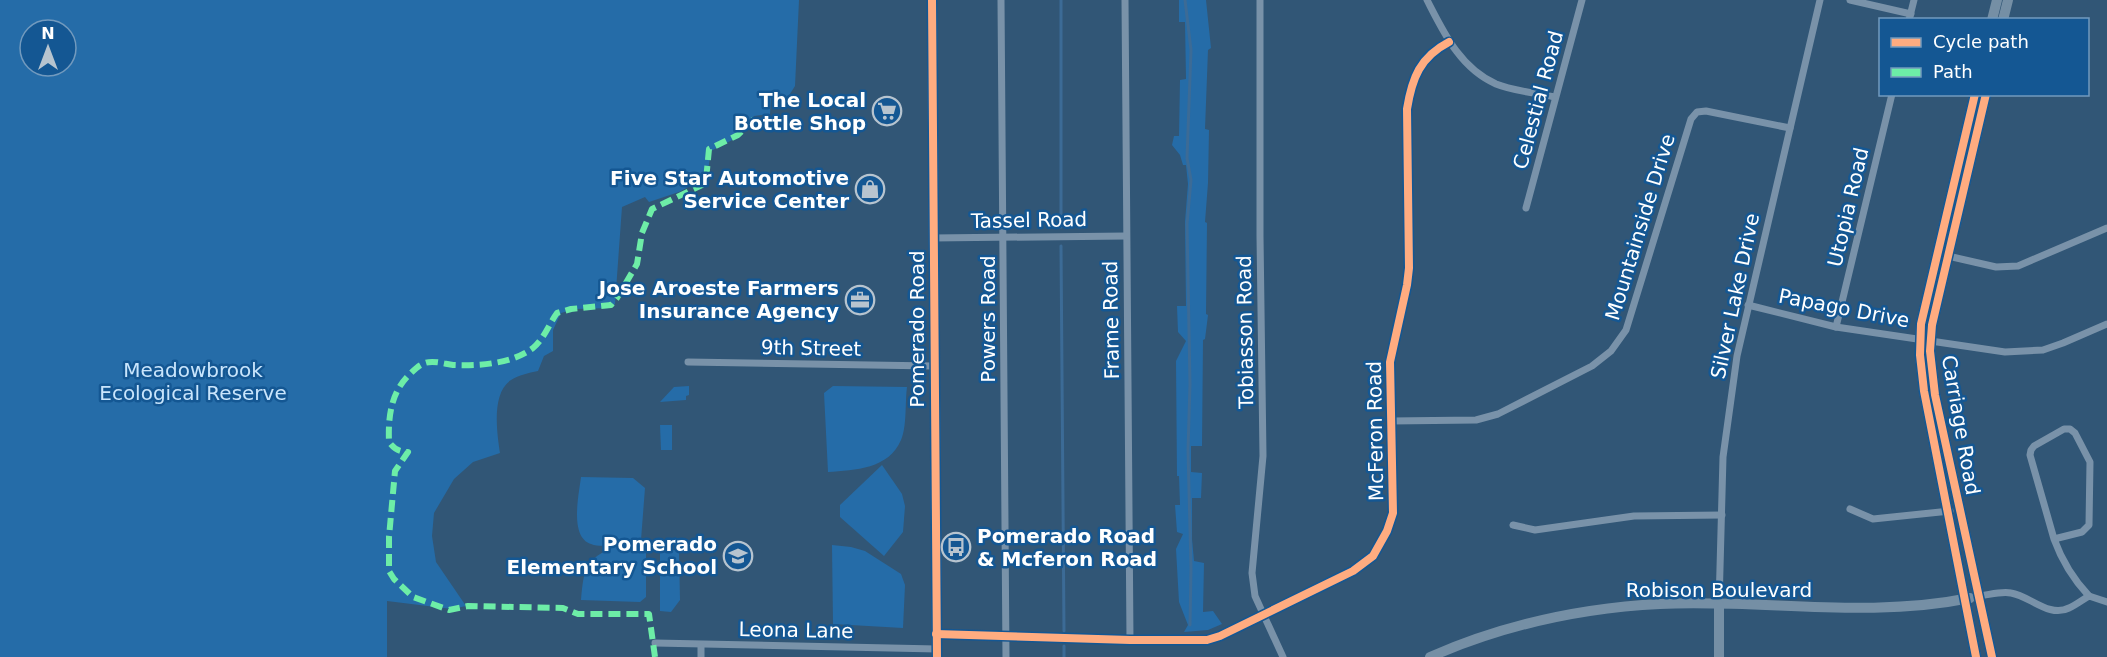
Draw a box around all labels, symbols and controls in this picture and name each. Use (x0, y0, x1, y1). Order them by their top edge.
north arrow (18, 18, 78, 78)
legend (1879, 18, 2089, 96)
text: N (41, 24, 55, 43)
street label: Celestial Road (1508, 28, 1568, 172)
text: Cycle path (1933, 31, 2029, 52)
text: Path (1933, 61, 1973, 82)
place label: The Local Bottle Shop (734, 88, 866, 135)
supermarket icon: The Local Bottle Shop (871, 95, 903, 127)
street label: Mountainside Drive (1600, 131, 1680, 323)
street label: Utopia Road (1823, 145, 1873, 269)
place label: Five Star Automotive Service Center (610, 166, 849, 213)
shop icon: Five Star Automotive Service Center (854, 173, 886, 205)
street label: Tassel Road (970, 207, 1087, 233)
street label: Silver Lake Drive (1706, 211, 1764, 381)
street label: Pomerado Road (905, 250, 929, 408)
street label: Powers Road (976, 255, 1000, 383)
street label: Tobiasson Road (1232, 255, 1258, 410)
street label: Frame Road (1098, 260, 1124, 380)
place label: Jose Aroeste Farmers Insurance Agency (597, 276, 839, 323)
office icon: Jose Aroeste Farmers Insurance Agency (844, 284, 876, 316)
street label: Papago Drive (1776, 284, 1912, 332)
street label: 9th Street (761, 335, 862, 361)
street label: Carriage Road (1937, 353, 1985, 497)
park label: Meadowbrook Ecological Reserve (99, 358, 287, 405)
street label: McFeron Road (1362, 361, 1388, 501)
place label: Pomerado Road & Mcferon Road (977, 524, 1157, 571)
bus stop icon: Pomerado Road & Mcferon Road (940, 531, 972, 563)
place label: Pomerado Elementary School (507, 532, 717, 579)
school or university icon: Pomerado Elementary School (722, 540, 754, 572)
street label: Robison Boulevard (1626, 578, 1812, 602)
street label: Leona Lane (738, 617, 854, 643)

